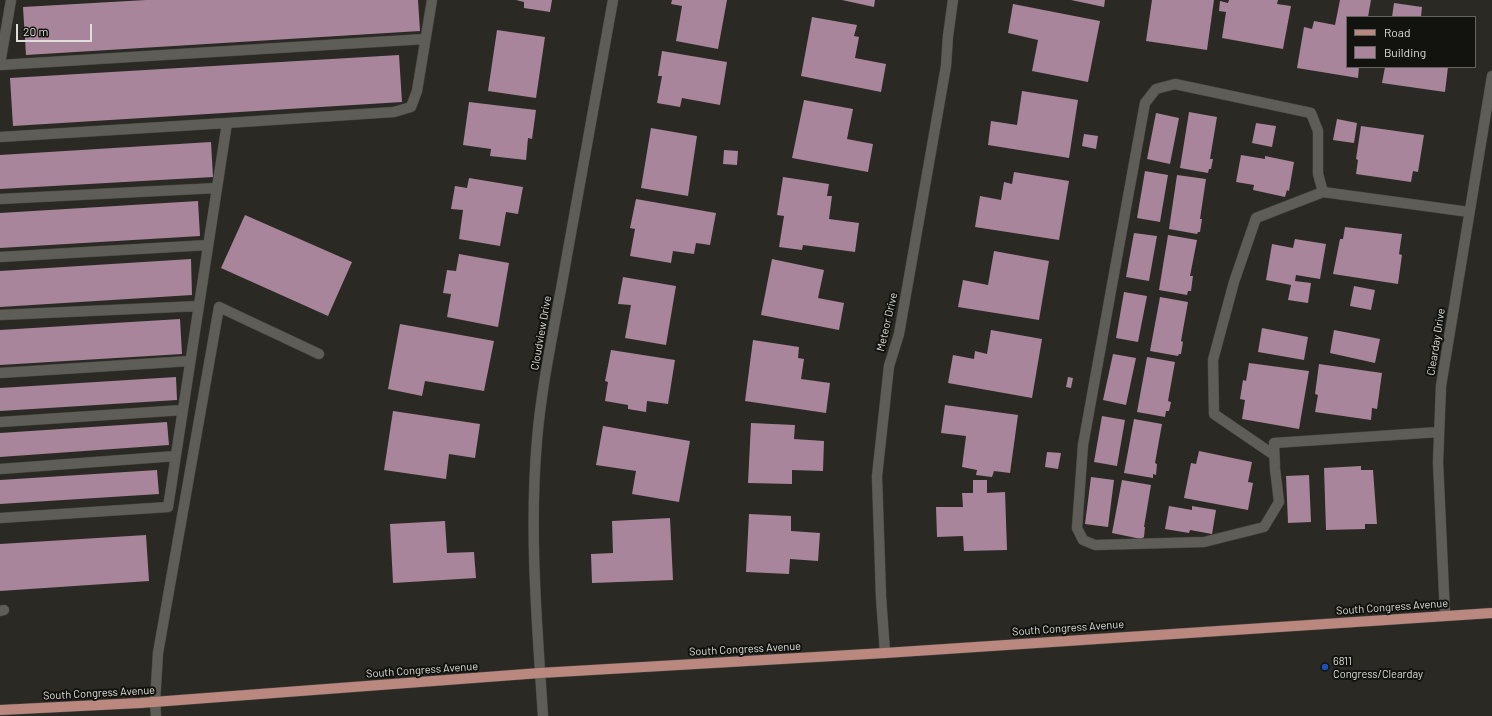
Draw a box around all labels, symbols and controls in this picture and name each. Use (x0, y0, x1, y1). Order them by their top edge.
scale bar (18, 16, 94, 42)
legend (1346, 16, 1476, 68)
text: 20 m (23, 24, 49, 38)
text: Road (1384, 25, 1411, 39)
text: Building (1384, 45, 1426, 59)
street label: Meteor Drive (874, 291, 900, 353)
street label: Cloudview Drive (528, 295, 554, 371)
street label: Clearday Drive (1424, 307, 1448, 377)
street label: South Congress Avenue (1336, 597, 1448, 617)
street label: South Congress Avenue (1012, 618, 1124, 638)
street label: South Congress Avenue (689, 639, 801, 659)
place label: 6811 Congress/Clearday (1333, 654, 1423, 680)
street label: South Congress Avenue (366, 660, 478, 680)
marker: 6811 Congress/Clearday (1320, 662, 1330, 672)
street label: South Congress Avenue (43, 683, 155, 703)

